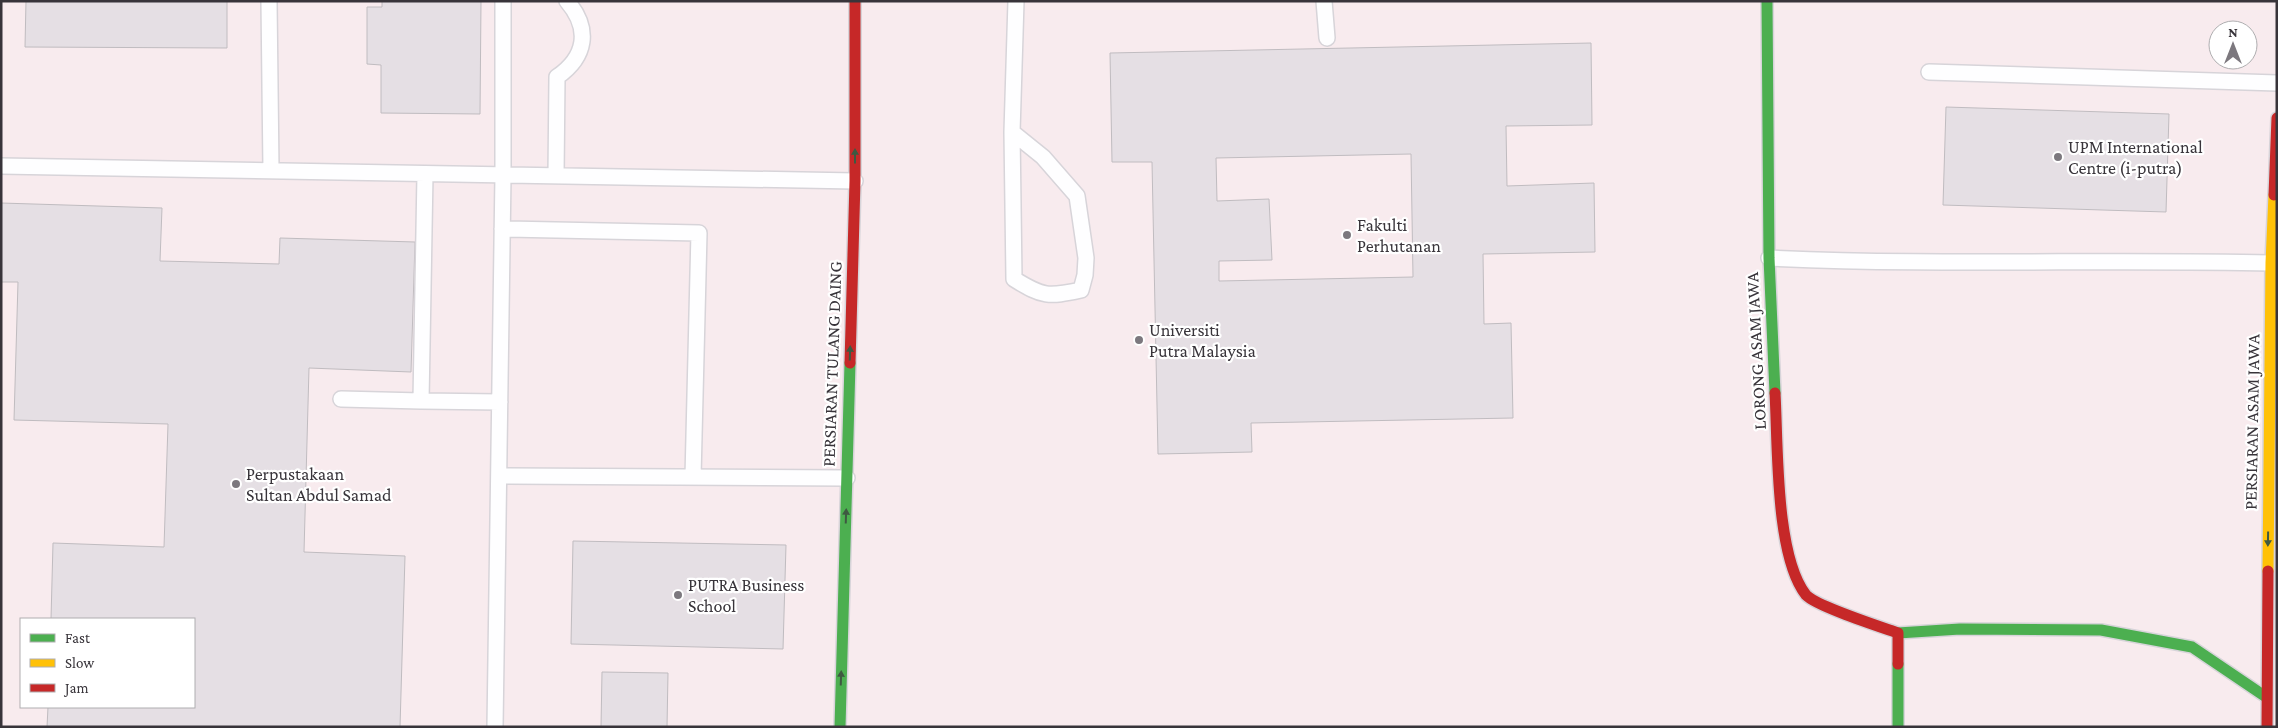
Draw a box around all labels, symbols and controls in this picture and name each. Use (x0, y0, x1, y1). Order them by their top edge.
north arrow (2208, 20, 2258, 70)
text: N (2228, 24, 2238, 40)
place label: UPM International Centre (i-putra) (2068, 137, 2203, 179)
one-way arrow (851, 147, 859, 163)
marker: UPM International Centre (i-putra) (2052, 151, 2064, 163)
place label: Fakulti Perhutanan (1357, 215, 1441, 256)
marker: Fakulti Perhutanan (1341, 229, 1353, 241)
street label: PERSIARAN TULANG DAING (818, 261, 846, 467)
street label: LORONG ASAM JAWA (1742, 271, 1770, 430)
place label: Universiti Putra Malaysia (1149, 320, 1256, 361)
street label: PERSIARAN ASAM JAWA (2240, 333, 2264, 510)
marker: Universiti Putra Malaysia (1133, 334, 1145, 346)
one-way arrow (846, 345, 854, 361)
place label: Perpustakaan Sultan Abdul Samad (246, 464, 392, 505)
marker: Perpustakaan Sultan Abdul Samad (230, 478, 242, 490)
one-way arrow (842, 507, 850, 523)
one-way arrow (2264, 532, 2272, 548)
place label: PUTRA Business School (688, 575, 804, 616)
marker: PUTRA Business School (672, 589, 684, 601)
legend (20, 618, 195, 708)
text: Fast (65, 630, 91, 646)
text: Slow (65, 655, 95, 671)
one-way arrow (838, 670, 846, 686)
text: Jam (63, 680, 88, 697)

